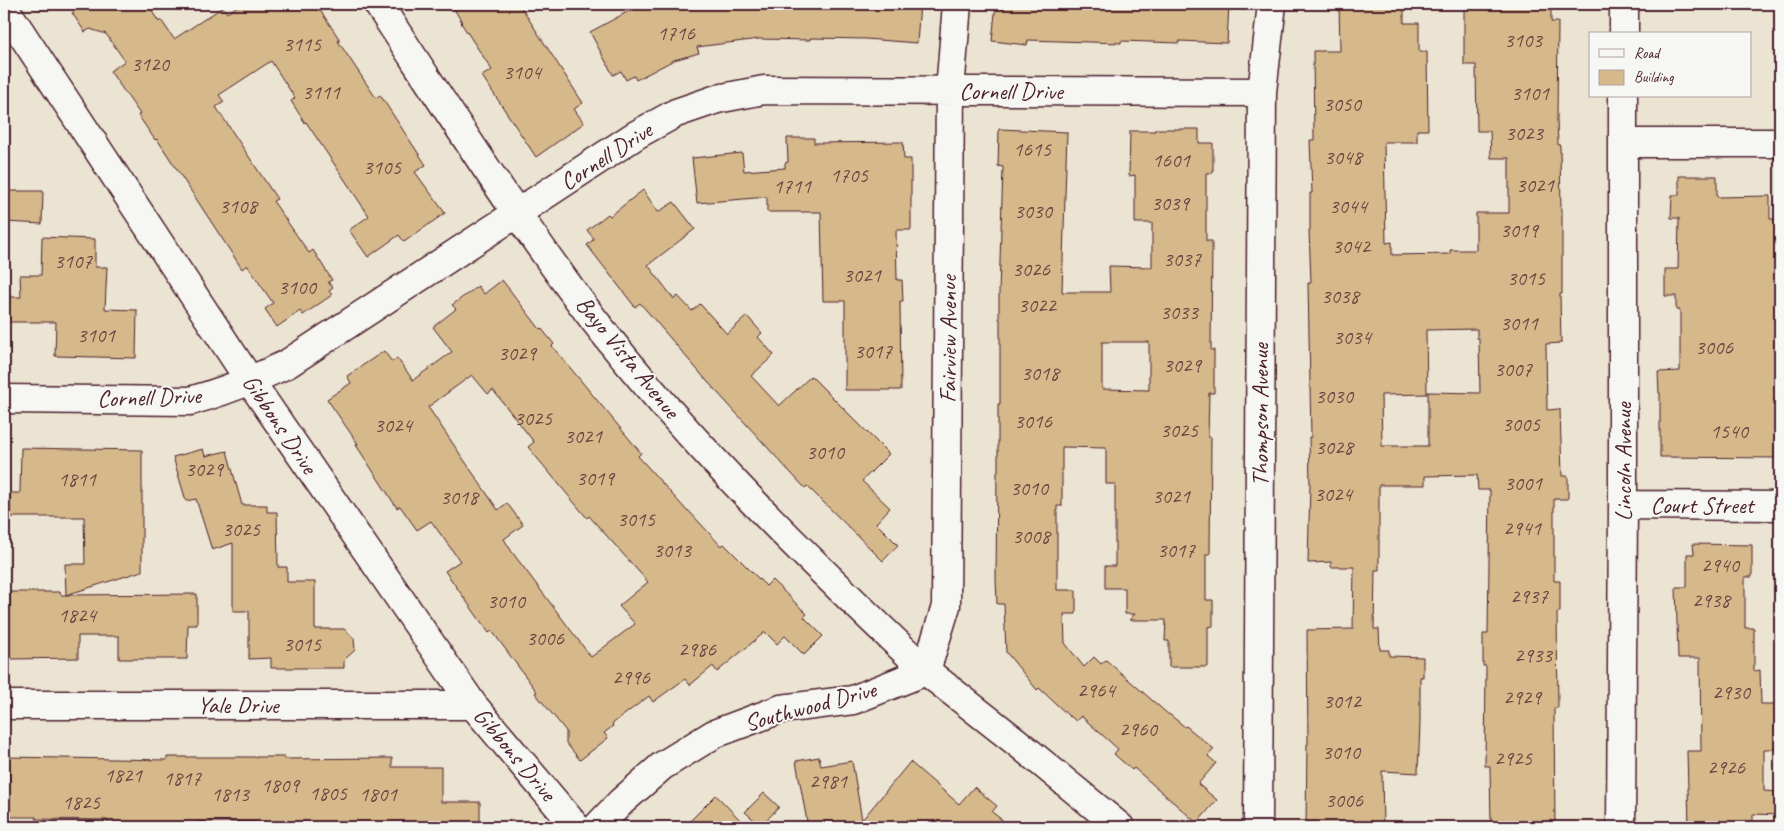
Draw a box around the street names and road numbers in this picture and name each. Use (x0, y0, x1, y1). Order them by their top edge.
street label: Cornell Drive (959, 76, 1065, 106)
street label: Cornell Drive (554, 114, 659, 197)
street label: Fairview Avenue (933, 273, 963, 403)
street label: Bayo Vista Avenue (570, 290, 688, 426)
street label: Thompson Avenue (1245, 341, 1275, 487)
street label: Gibbons Drive (236, 369, 325, 481)
street label: Cornell Drive (97, 380, 204, 414)
street label: Lincoln Avenue (1608, 401, 1638, 521)
street label: Court Street (1651, 490, 1755, 520)
street label: Southwood Drive (741, 673, 881, 738)
street label: Yale Drive (197, 690, 281, 720)
street label: Gibbons Drive (467, 701, 564, 809)

